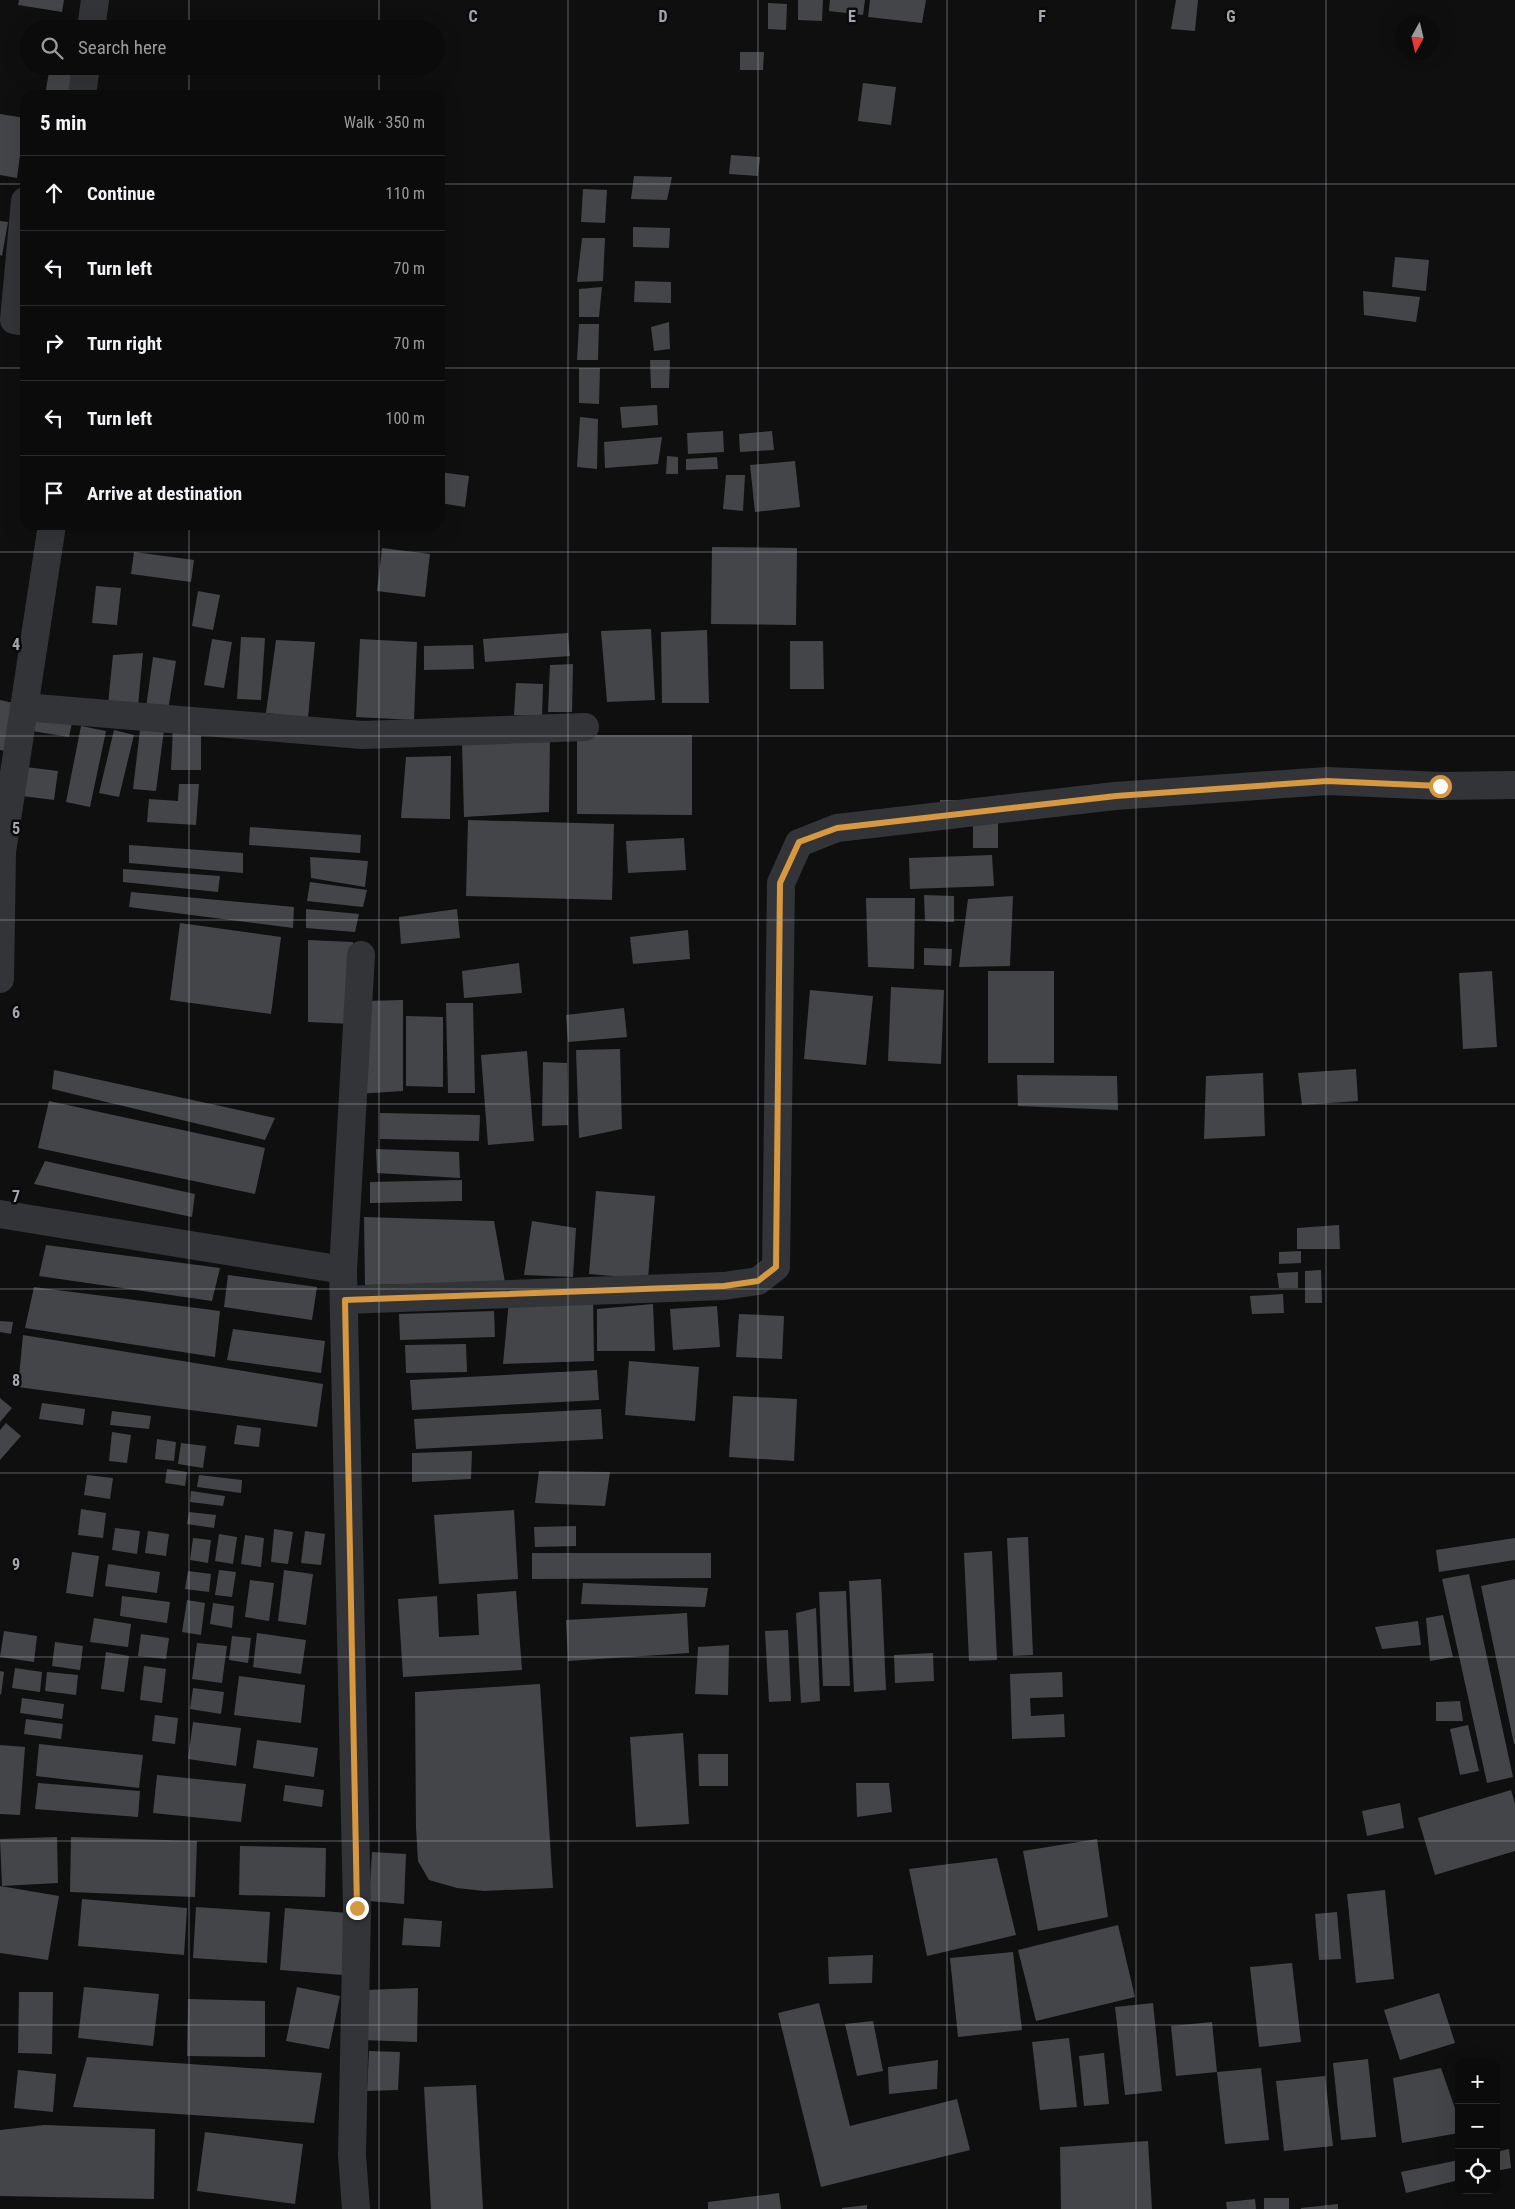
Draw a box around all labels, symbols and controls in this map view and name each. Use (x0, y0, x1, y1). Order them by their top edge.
text: C (468, 7, 478, 26)
text: D (658, 7, 668, 26)
text: E (848, 7, 856, 26)
text: F (1038, 7, 1046, 26)
text: G (1226, 7, 1236, 26)
north arrow (1395, 15, 1440, 60)
search box (20, 20, 445, 75)
icon: search (38, 34, 66, 62)
text: Search here (78, 36, 166, 59)
text: 5 min (40, 111, 87, 135)
text: Walk · 350 m (344, 113, 425, 132)
icon: ahead (40, 179, 68, 207)
text: Continue (87, 182, 155, 205)
text: 110 m (386, 184, 425, 203)
icon: left (40, 254, 68, 282)
text: Turn left (87, 257, 152, 280)
text: 70 m (393, 259, 425, 278)
icon: right (40, 329, 68, 357)
text: Turn right (87, 332, 162, 355)
text: 70 m (393, 334, 425, 353)
icon: left (40, 404, 68, 432)
text: Turn left (87, 407, 152, 430)
text: 100 m (386, 409, 425, 428)
icon: arrive (40, 479, 68, 507)
text: Arrive at destination (87, 482, 242, 505)
text: 4 (12, 635, 20, 654)
route start (1429, 775, 1452, 798)
text: 5 (12, 819, 20, 838)
text: 6 (12, 1003, 20, 1022)
text: 7 (12, 1187, 20, 1206)
text: 8 (12, 1371, 20, 1390)
text: 9 (12, 1555, 20, 1574)
route end (346, 1897, 369, 1920)
map controls (1455, 2059, 1500, 2194)
button: + (1455, 2059, 1500, 2104)
button: − (1455, 2104, 1500, 2149)
button: locate (1455, 2149, 1500, 2194)

